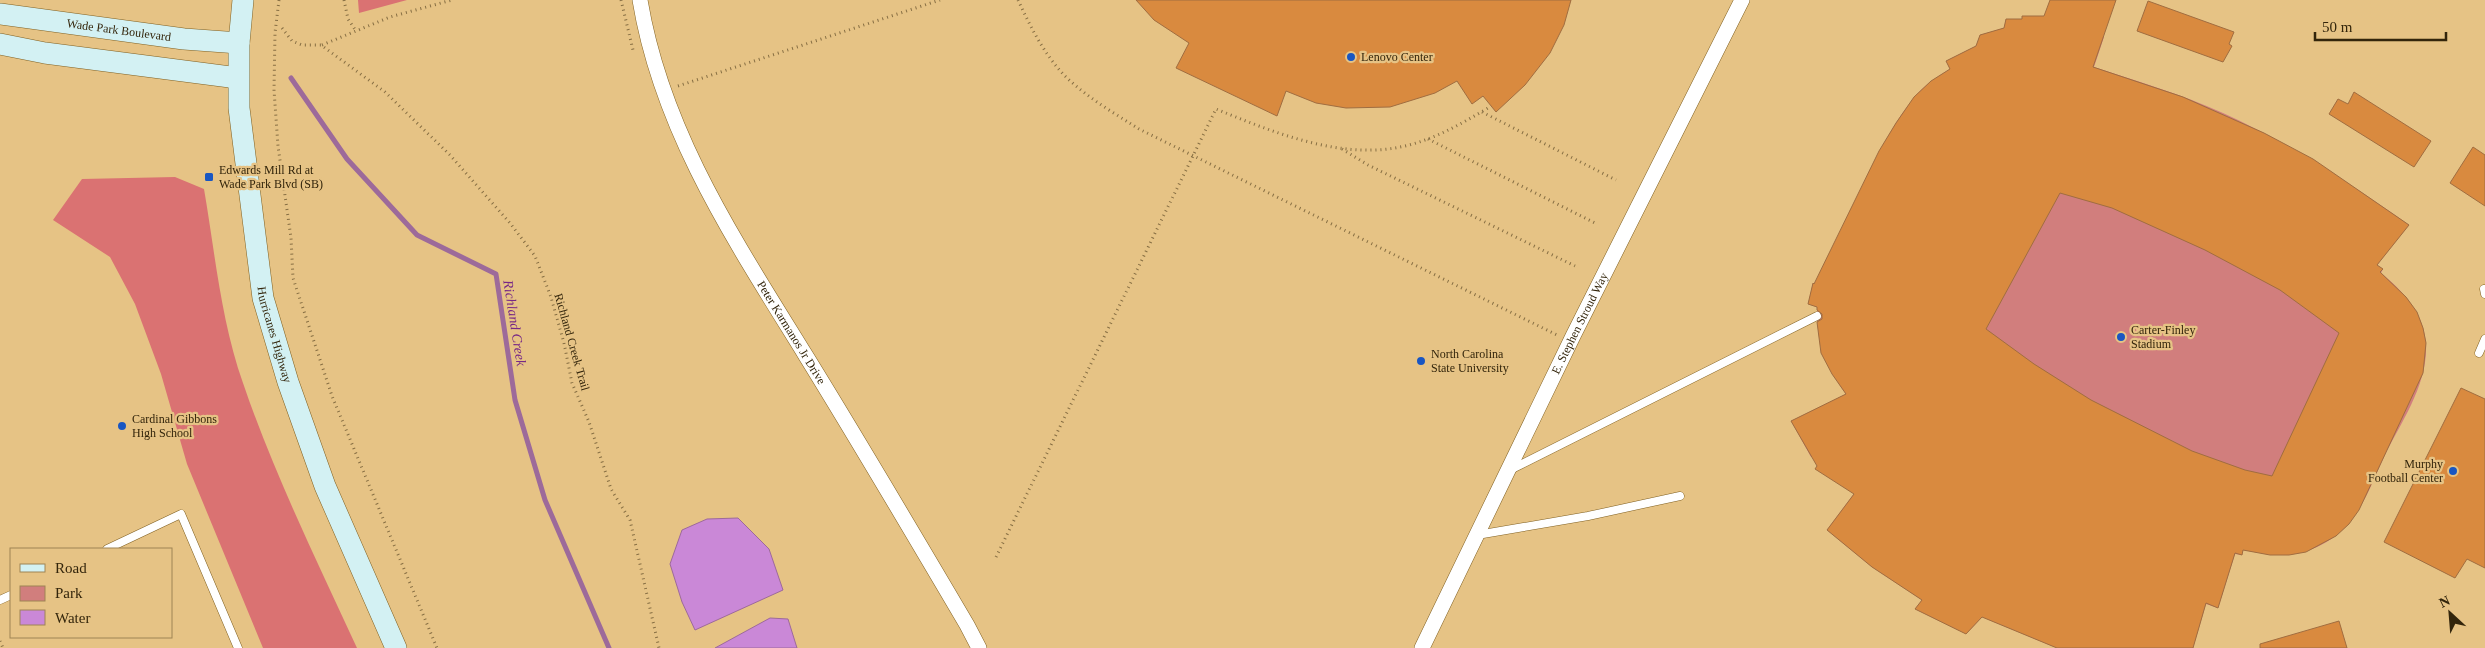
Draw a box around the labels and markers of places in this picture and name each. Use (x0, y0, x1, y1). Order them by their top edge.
place label: Lenovo Center (1361, 50, 1433, 64)
marker: Lenovo Center (1345, 51, 1357, 63)
place label: Edwards Mill Rd at Wade Park Blvd (SB) (219, 163, 323, 191)
marker: Edwards Mill Rd at Wade Park Blvd (SB) (203, 171, 215, 183)
place label: Carter-Finley Stadium (2131, 323, 2195, 351)
marker: Carter-Finley Stadium (2115, 331, 2127, 343)
place label: North Carolina State University (1431, 347, 1509, 375)
marker: North Carolina State University (1415, 355, 1427, 367)
place label: Cardinal Gibbons High School (132, 412, 217, 440)
marker: Cardinal Gibbons High School (116, 420, 128, 432)
place label: Murphy Football Center (2368, 457, 2443, 485)
marker: Murphy Football Center (2447, 465, 2459, 477)

